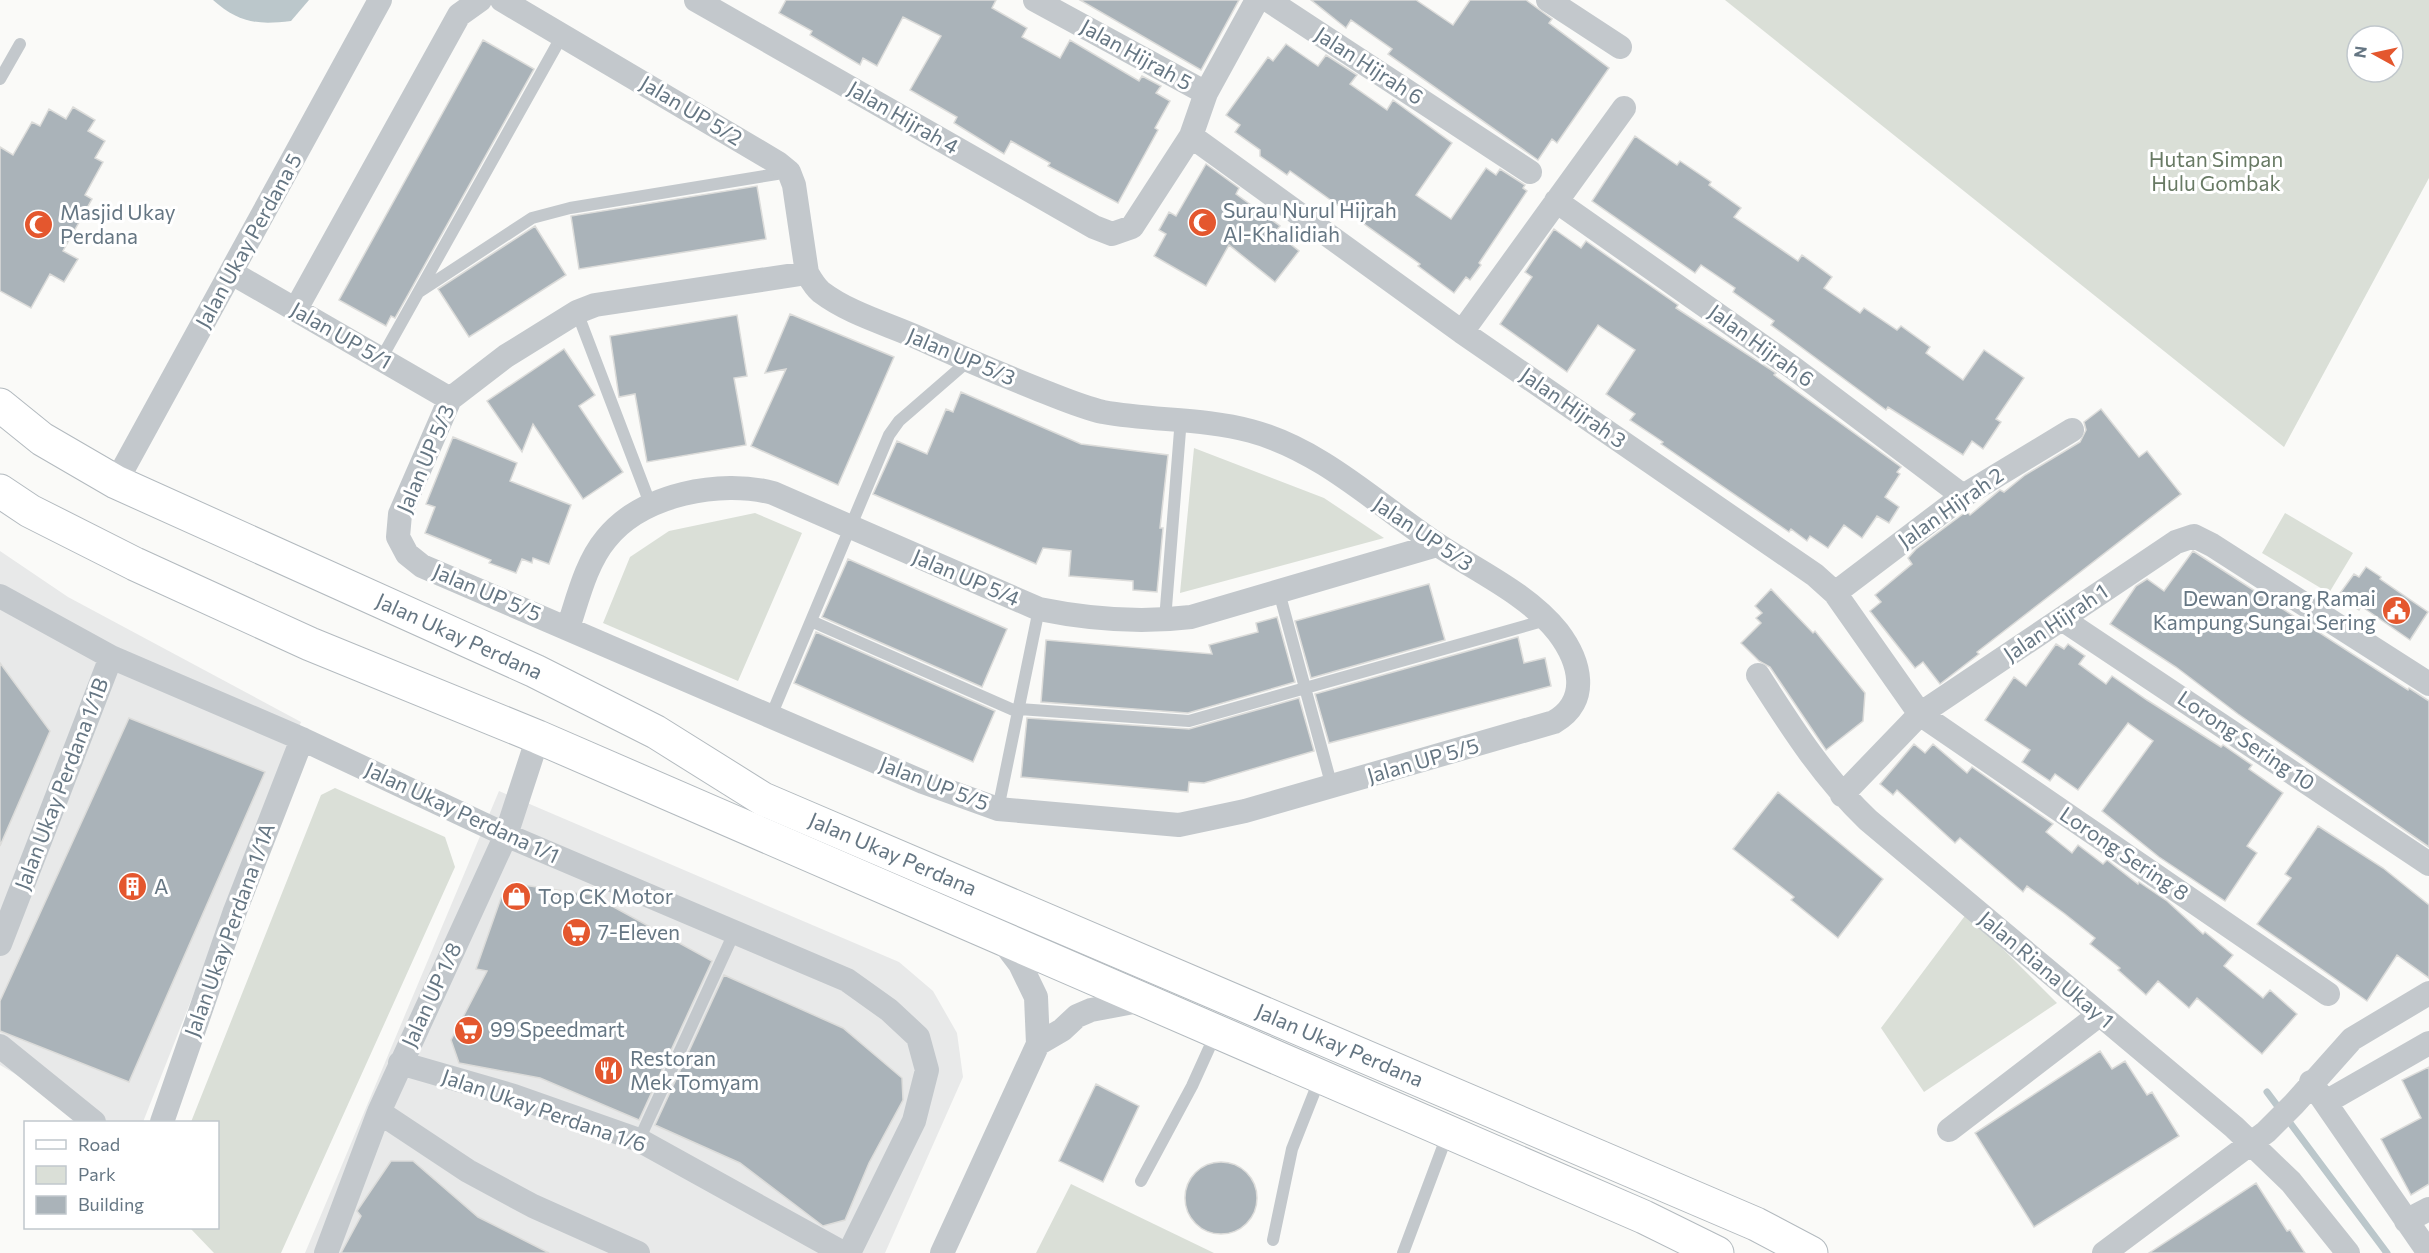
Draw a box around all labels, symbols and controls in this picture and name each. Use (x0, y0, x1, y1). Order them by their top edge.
street label: Jalan Hijrah 5 (1077, 13, 1197, 94)
street label: Jalan Hijrah 6 (1311, 21, 1429, 109)
north arrow (2345, 24, 2405, 84)
text: N (2349, 45, 2370, 59)
street label: Jalan UP 5/2 (636, 69, 747, 150)
street label: Jalan Hijrah 4 (844, 75, 964, 159)
park label: Hutan Simpan Hulu Gombak (2149, 146, 2283, 195)
street label: Jalan Ukay Perdana 5 (189, 149, 306, 332)
place label: Surau Nurul Hijrah Al-Khalidiah (1223, 197, 1397, 246)
place label: Masjid Ukay Perdana (60, 199, 176, 248)
mosque icon: Surau Nurul Hijrah Al-Khalidiah (1186, 207, 1218, 239)
mosque icon: Masjid Ukay Perdana (23, 209, 55, 241)
street label: Jalan UP 5/1 (287, 296, 396, 374)
street label: Jalan Hijrah 6 (1704, 298, 1819, 391)
street label: Jalan UP 5/3 (904, 322, 1019, 390)
street label: Jalan Hijrah 3 (1516, 361, 1631, 452)
street label: Jalan UP 5/3 (391, 401, 459, 516)
street label: Jalan Hijrah 2 (1893, 461, 2008, 552)
street label: Jalan UP 5/3 (1369, 490, 1478, 575)
street label: Jalan UP 5/4 (909, 543, 1024, 611)
street label: Jalan UP 5/5 (430, 558, 545, 626)
street label: Jalan Hijrah 1 (1998, 578, 2112, 666)
place label: Dewan Orang Ramai Kampung Sungai Sering (2153, 585, 2376, 634)
street label: Jalan Ukay Perdana (373, 587, 547, 684)
public building icon: Dewan Orang Ramai Kampung Sungai Sering (2381, 595, 2413, 627)
street label: Jalan Ukay Perdana 1/1B (9, 674, 113, 893)
street label: Lorong Sering 10 (2174, 685, 2320, 795)
street label: Jalan UP 5/5 (1364, 732, 1481, 787)
street label: Jalan UP 5/5 (876, 750, 993, 815)
street label: Jalan Ukay Perdana 1/1 (362, 756, 564, 868)
street label: Lorong Sering 8 (2056, 800, 2194, 905)
street label: Jalan Ukay Perdana (806, 806, 981, 900)
street label: Jalan Ukay Perdana 1/1A (178, 819, 279, 1040)
building icon: A (117, 871, 149, 903)
place label: A (154, 873, 169, 898)
shop icon: Top CK Motor (501, 881, 533, 913)
place label: Top CK Motor (538, 883, 673, 908)
street label: Jalan Riana Ukay 1 (1974, 905, 2119, 1033)
supermarket icon: 7-Eleven (561, 917, 593, 949)
place label: 7-Eleven (598, 919, 680, 944)
street label: Jalan UP 1/8 (396, 938, 466, 1051)
street label: Jalan Ukay Perdana (1252, 997, 1428, 1091)
supermarket icon: 99 Speedmart (453, 1014, 485, 1046)
place label: 99 Speedmart (490, 1016, 625, 1041)
place label: Restoran Mek Tomyam (630, 1045, 759, 1094)
restaurant icon: Restoran Mek Tomyam (593, 1055, 625, 1087)
street label: Jalan Ukay Perdana 1/6 (439, 1063, 650, 1156)
legend (24, 1121, 219, 1229)
text: Road (78, 1133, 120, 1155)
text: Park (78, 1163, 116, 1185)
text: Building (78, 1193, 144, 1215)

